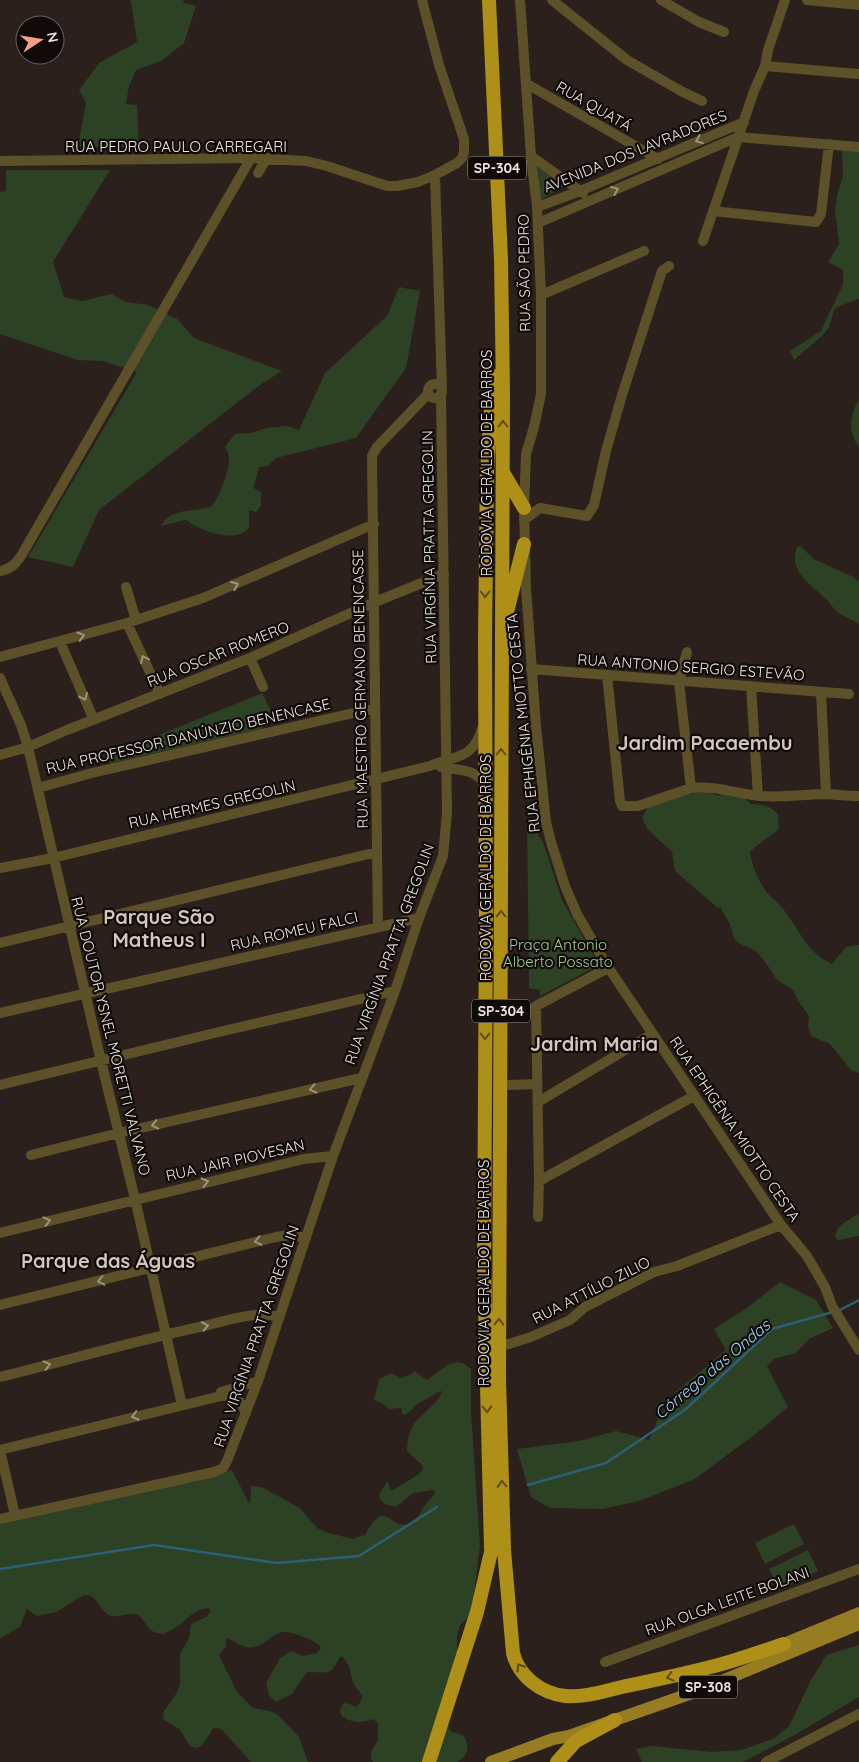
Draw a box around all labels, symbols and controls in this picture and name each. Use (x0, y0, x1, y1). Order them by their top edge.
north arrow (15, 15, 65, 65)
text: N (43, 30, 63, 44)
street label: RUA QUATÁ (553, 77, 635, 135)
street label: AVENIDA DOS LAVRADORES (541, 105, 729, 197)
one-way arrow (695, 134, 704, 145)
street label: RUA PEDRO PAULO CARREGARI (65, 137, 287, 156)
road number: SP-304 (468, 156, 526, 180)
one-way arrow (610, 186, 619, 196)
street label: RUA SÃO PEDRO (513, 214, 535, 332)
street label: RODOVIA GERALDO DE BARROS (477, 350, 496, 576)
one-way arrow (498, 419, 508, 427)
street label: RUA VIRGÍNIA PRATTA GREGOLIN (417, 430, 441, 664)
street label: RUA MAESTRO GERMANO BENENCASSE (348, 549, 372, 829)
one-way arrow (230, 580, 239, 591)
one-way arrow (480, 590, 490, 598)
street label: RUA EPHIGÊNIA MIOTTO CESTA (502, 612, 544, 833)
street label: RUA OSCAR ROMERO (144, 617, 292, 691)
one-way arrow (76, 632, 85, 642)
street label: RUA ANTONIO SERGIO ESTEVÃO (577, 650, 805, 684)
one-way arrow (139, 655, 150, 664)
one-way arrow (78, 692, 89, 701)
street label: RUA PROFESSOR DANÚNZIO BENENCASE (44, 694, 332, 778)
district label: Jardim Pacaembu (617, 730, 793, 755)
one-way arrow (496, 747, 506, 755)
street label: RODOVIA GERALDO DE BARROS (476, 755, 495, 981)
street label: RUA HERMES GREGOLIN (127, 776, 297, 832)
street label: RUA VIRGÍNIA PRATTA GREGOLIN (340, 841, 438, 1067)
street label: RUA DOUTOR YSNEL MORETTI VALVANO (67, 895, 155, 1177)
district label: Parque São Matheus I (103, 904, 215, 952)
street label: RUA ROMEU FALCI (228, 907, 360, 955)
one-way arrow (496, 910, 506, 918)
park label: Praça Antonio Alberto Possato (503, 935, 613, 971)
road number: SP-304 (472, 999, 530, 1022)
district label: Jardim Maria (530, 1031, 658, 1056)
one-way arrow (480, 1032, 490, 1040)
street label: RUA EPHIGÊNIA MIOTTO CESTA (666, 1033, 804, 1226)
one-way arrow (309, 1083, 318, 1094)
one-way arrow (150, 1119, 159, 1129)
street label: RUA JAIR PIOVESAN (164, 1135, 306, 1185)
street label: RODOVIA GERALDO DE BARROS (474, 1160, 493, 1386)
one-way arrow (201, 1177, 210, 1188)
one-way arrow (43, 1216, 52, 1227)
street label: RUA VIRGÍNIA PRATTA GREGOLIN (209, 1222, 303, 1450)
one-way arrow (254, 1235, 263, 1245)
district label: Parque das Águas (21, 1248, 195, 1273)
street label: RUA ATTÍLIO ZILIO (529, 1252, 653, 1328)
one-way arrow (96, 1275, 105, 1286)
water label: Córrego das Ondas (650, 1314, 775, 1423)
one-way arrow (494, 1317, 504, 1325)
one-way arrow (200, 1321, 209, 1332)
one-way arrow (43, 1360, 52, 1371)
one-way arrow (482, 1405, 492, 1413)
one-way arrow (130, 1410, 139, 1421)
one-way arrow (497, 1480, 507, 1488)
street label: RUA OLGA LEITE BOLANI (642, 1562, 812, 1640)
one-way arrow (516, 1664, 526, 1673)
one-way arrow (665, 1671, 674, 1682)
road number: SP-308 (679, 1675, 737, 1698)

